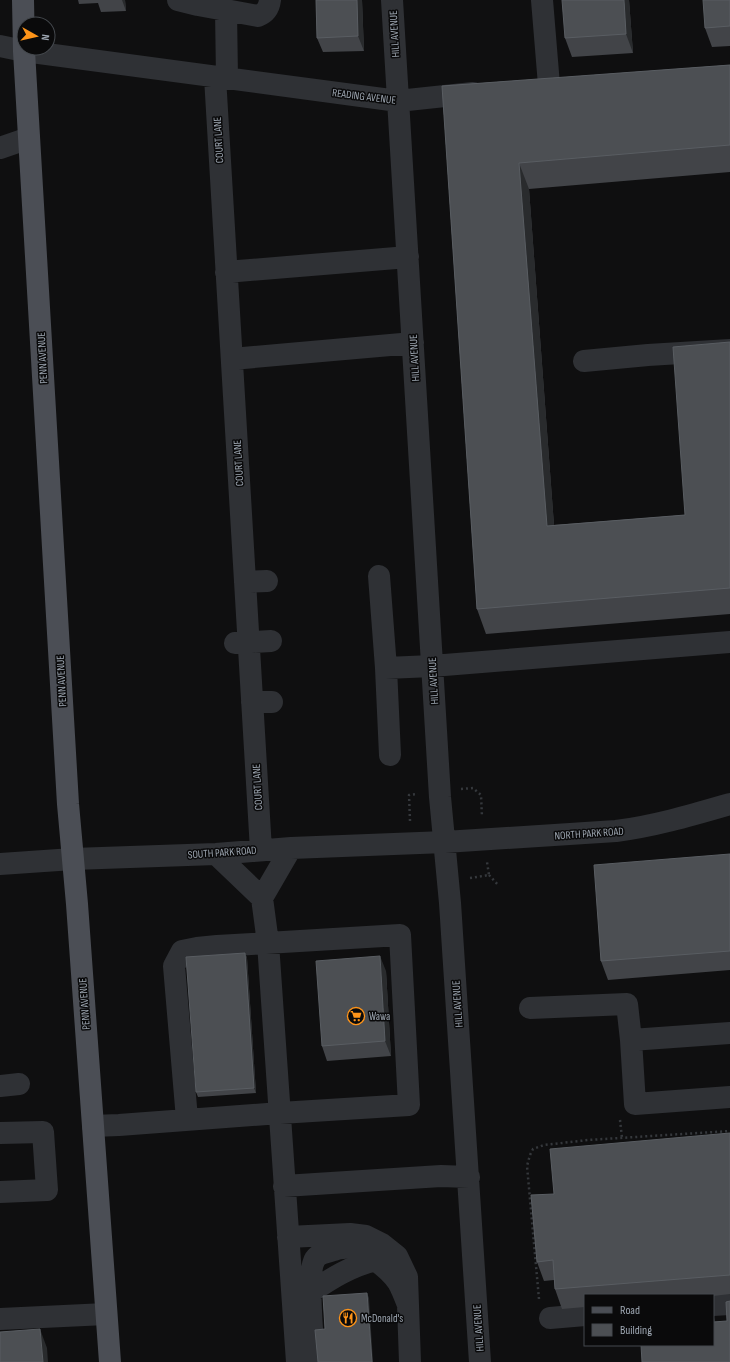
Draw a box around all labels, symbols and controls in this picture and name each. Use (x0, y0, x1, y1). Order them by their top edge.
street label: HILL AVENUE (387, 10, 402, 58)
north arrow (16, 16, 56, 56)
text: N (39, 34, 52, 41)
street label: READING AVENUE (331, 86, 397, 107)
street label: COURT LANE (211, 117, 226, 163)
street label: PENN AVENUE (35, 332, 50, 384)
street label: HILL AVENUE (407, 334, 422, 382)
street label: COURT LANE (231, 440, 246, 486)
street label: PENN AVENUE (54, 655, 69, 707)
street label: HILL AVENUE (426, 657, 441, 705)
street label: COURT LANE (250, 764, 265, 810)
street label: NORTH PARK ROAD (554, 825, 624, 842)
street label: SOUTH PARK ROAD (187, 844, 257, 861)
street label: PENN AVENUE (76, 978, 93, 1030)
street label: HILL AVENUE (449, 980, 466, 1028)
supermarket icon: Wawa (346, 1006, 366, 1026)
place label: Wawa (369, 1010, 390, 1023)
legend (584, 1294, 714, 1346)
text: Road (620, 1303, 640, 1318)
street label: HILL AVENUE (470, 1304, 487, 1352)
restaurant icon: McDonald's (338, 1308, 358, 1328)
place label: McDonald's (361, 1312, 403, 1325)
text: Building (620, 1323, 652, 1338)

